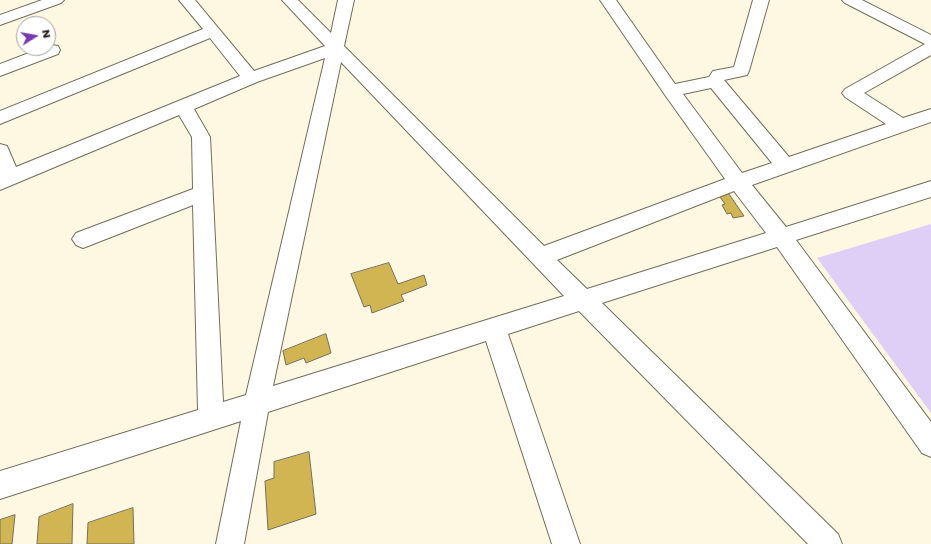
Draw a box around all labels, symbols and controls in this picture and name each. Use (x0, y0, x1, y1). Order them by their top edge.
north arrow (16, 16, 56, 56)
text: N (38, 28, 55, 39)

